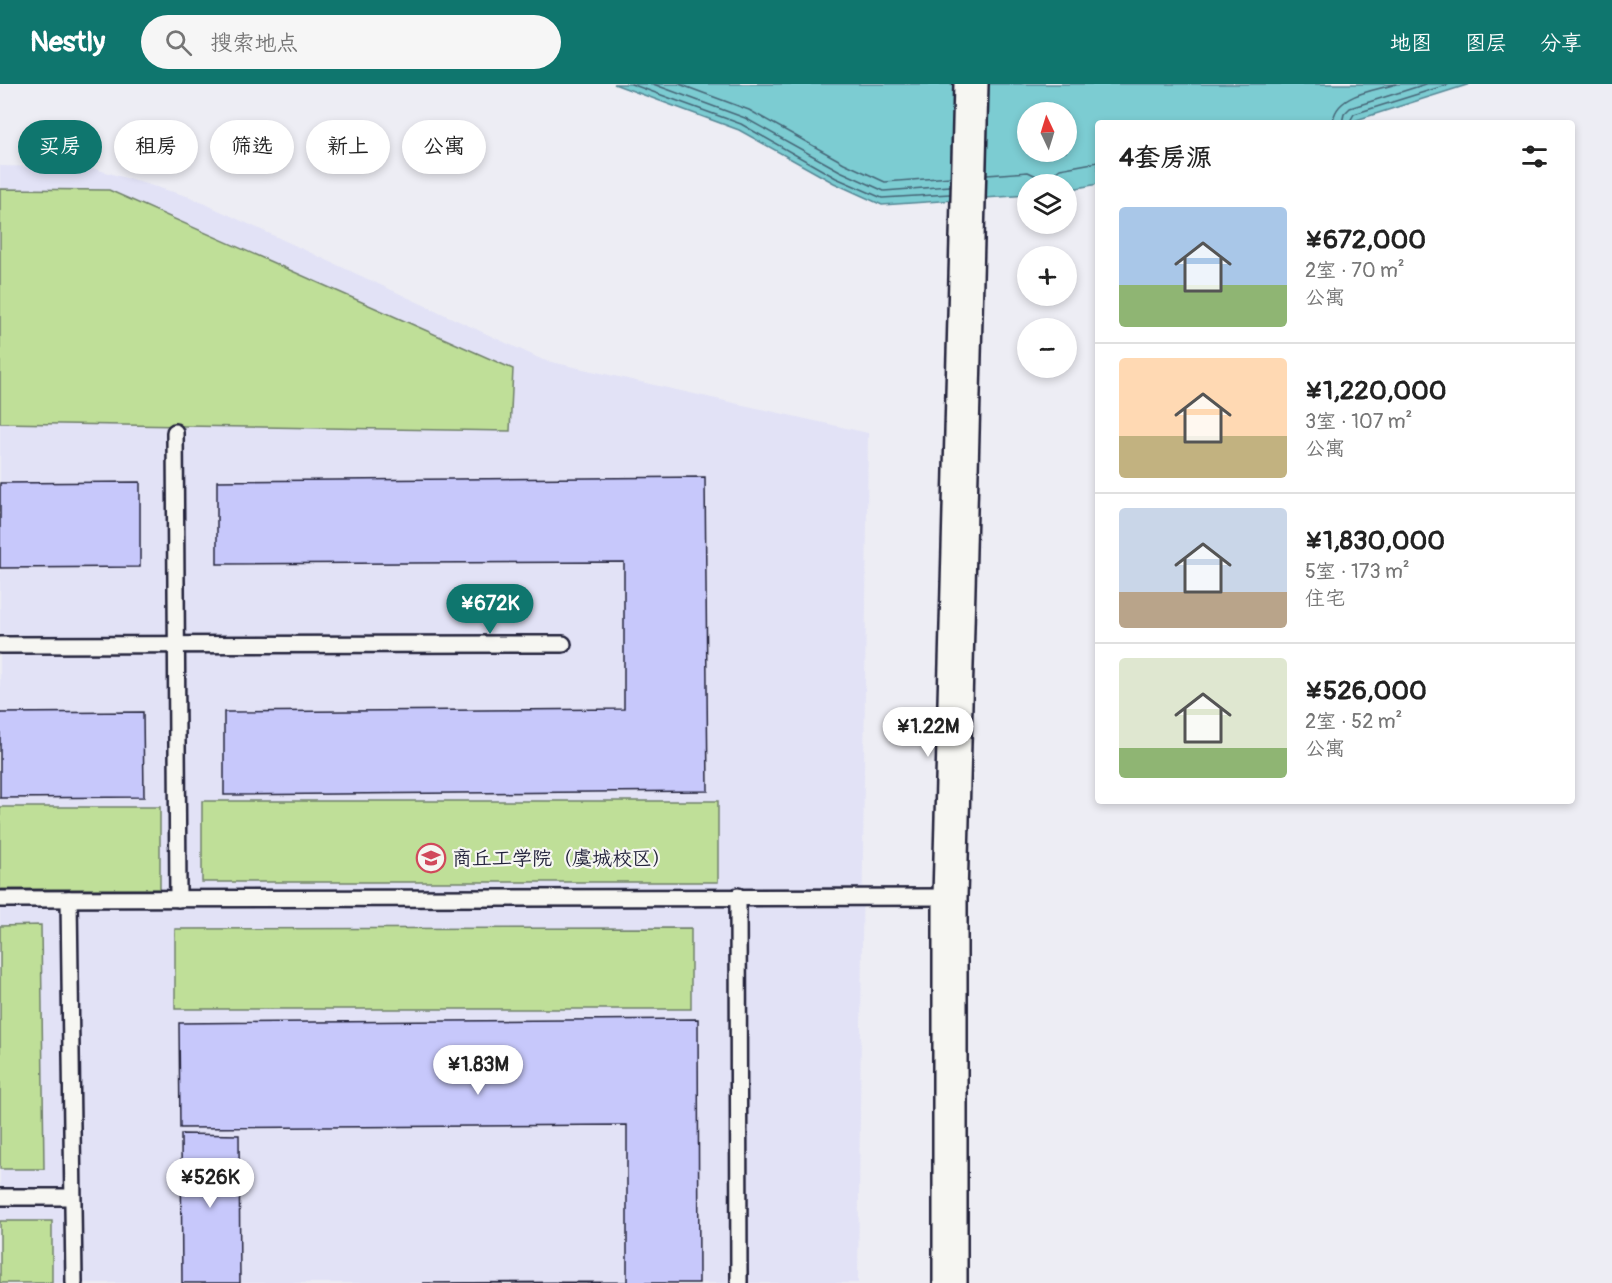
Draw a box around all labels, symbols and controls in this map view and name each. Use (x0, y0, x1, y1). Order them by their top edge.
search box (141, 15, 561, 69)
text: Nestly (30, 25, 105, 60)
icon: search (162, 26, 195, 59)
text: 搜索地点 (210, 29, 298, 57)
text: 地图 (1390, 30, 1432, 57)
text: 图层 (1465, 30, 1507, 57)
text: 分享 (1540, 30, 1582, 57)
north arrow (1017, 102, 1077, 162)
map controls (1017, 102, 1077, 378)
chip: 买房 (18, 120, 102, 174)
chip: 租房 (114, 120, 198, 174)
chip: 筛选 (210, 120, 294, 174)
chip: 新上 (306, 120, 390, 174)
chip: 公寓 (402, 120, 486, 174)
icon: filters (1518, 140, 1551, 173)
text: 4套房源 (1119, 142, 1212, 174)
button: layers (1017, 174, 1077, 234)
text: ¥672,000 (1305, 224, 1426, 256)
icon: home (1167, 231, 1239, 303)
button: + (1017, 246, 1077, 306)
text: 2室 · 70 m² (1305, 258, 1405, 283)
text: 公寓 (1305, 285, 1345, 310)
button: − (1017, 318, 1077, 378)
text: ¥1,220,000 (1305, 375, 1447, 407)
icon: home (1167, 382, 1239, 454)
text: 3室 · 107 m² (1305, 409, 1412, 434)
text: 公寓 (1305, 436, 1345, 461)
text: ¥1,830,000 (1305, 525, 1445, 557)
icon: home (1167, 532, 1239, 604)
text: 5室 · 173 m² (1305, 559, 1409, 584)
pin: ¥672K (448, 584, 532, 635)
text: 住宅 (1305, 586, 1345, 611)
text: ¥672K (460, 591, 520, 616)
text: ¥526,000 (1305, 675, 1427, 707)
icon: home (1167, 682, 1239, 754)
pin: ¥1.22M (879, 707, 977, 758)
text: 2室 · 52 m² (1305, 709, 1402, 734)
text: ¥1.22M (897, 714, 959, 739)
text: 公寓 (1305, 736, 1345, 761)
school or university icon: 商丘工学院（虞城校区） (415, 842, 447, 874)
place label: 商丘工学院（虞城校区） (452, 846, 672, 871)
pin: ¥1.83M (429, 1045, 527, 1096)
text: ¥1.83M (447, 1052, 509, 1077)
pin: ¥526K (168, 1158, 252, 1209)
text: ¥526K (180, 1165, 240, 1190)

